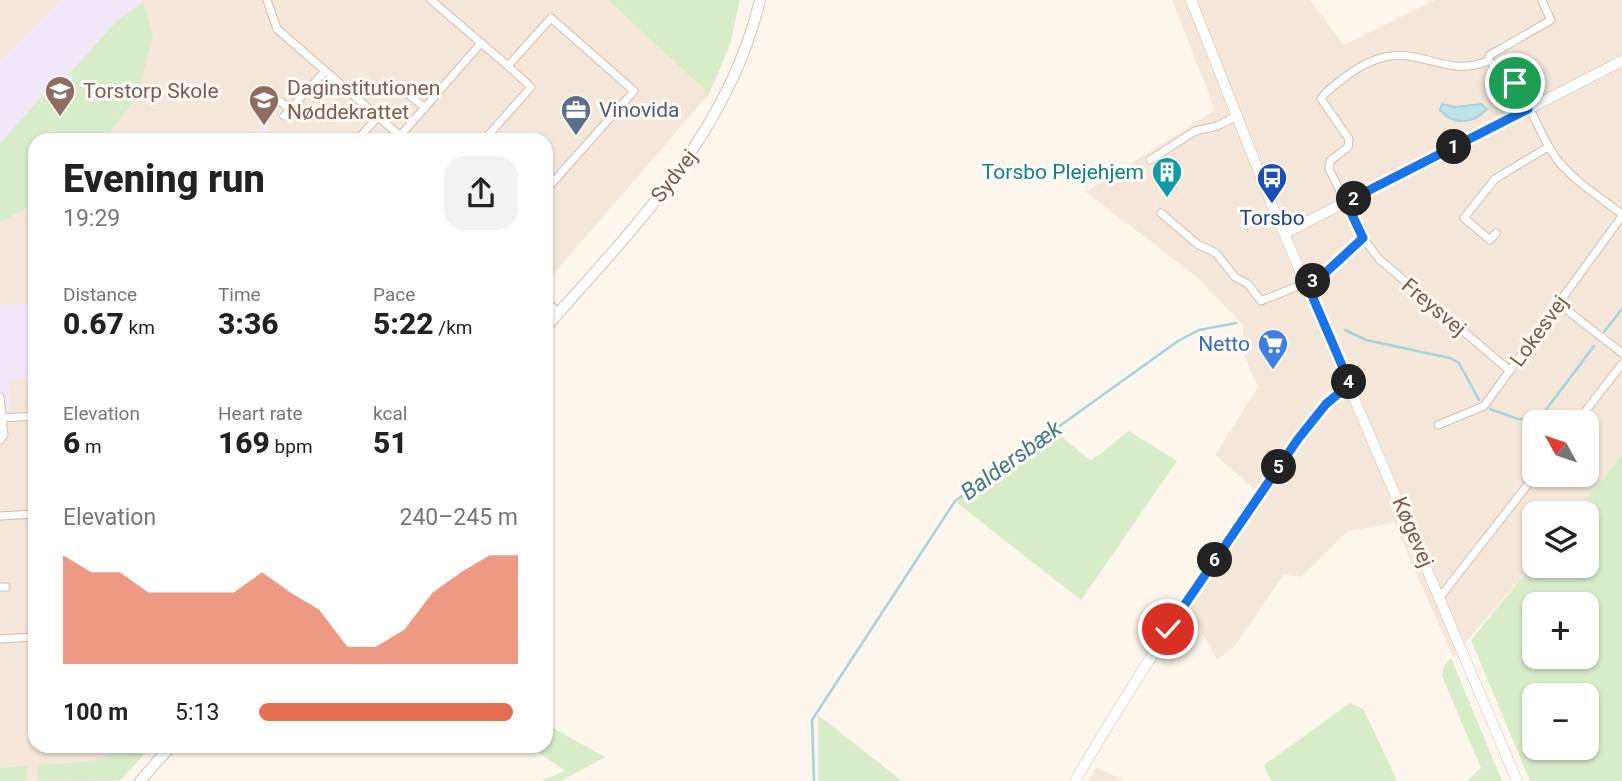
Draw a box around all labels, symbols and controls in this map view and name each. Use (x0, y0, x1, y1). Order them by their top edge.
pin (1485, 53, 1545, 113)
icon: arrive (1496, 64, 1534, 102)
school or university icon: Torstorp Skole (43, 74, 77, 118)
place label: Daginstitutionen Nøddekrattet (287, 76, 440, 124)
place label: Torstorp Skole (83, 79, 219, 103)
school or university icon: Daginstitutionen Nøddekrattet (247, 83, 281, 127)
office icon: Vinovida (559, 93, 593, 137)
place label: Vinovida (599, 98, 679, 122)
pin: 1 (1436, 130, 1472, 164)
text: 1 (1448, 135, 1459, 158)
street label: Sydvej (646, 145, 702, 207)
building icon: Torsbo Plejehjem (1150, 155, 1184, 199)
button: share (444, 156, 518, 230)
text: Evening run (63, 157, 265, 201)
place label: Torsbo Plejehjem (982, 160, 1144, 184)
bus stop icon: Torsbo (1255, 161, 1289, 205)
pin: 2 (1336, 182, 1372, 216)
text: 2 (1348, 187, 1359, 210)
text: 19:29 (63, 205, 120, 232)
place label: Torsbo (1239, 206, 1305, 230)
pin: 3 (1296, 264, 1330, 298)
text: 3 (1307, 269, 1318, 292)
street label: Freysvej (1397, 273, 1471, 341)
text: Distance (63, 283, 137, 306)
text: Time (218, 283, 261, 306)
text: Pace (373, 283, 415, 306)
street label: Lokesvej (1505, 291, 1573, 371)
text: 0.67 (63, 306, 124, 341)
text: 3:36 (218, 306, 279, 341)
text: 5:22 (373, 306, 434, 341)
text: km (124, 316, 155, 339)
text: /km (434, 316, 473, 339)
supermarket icon: Netto (1256, 327, 1290, 371)
place label: Netto (1198, 332, 1250, 356)
pin: 4 (1332, 364, 1366, 400)
text: 4 (1343, 370, 1354, 393)
text: Elevation (63, 402, 140, 425)
text: Heart rate (218, 402, 303, 425)
text: kcal (373, 402, 407, 425)
north arrow (1522, 410, 1600, 486)
map controls (1522, 410, 1599, 760)
water label: Baldersbæk (956, 415, 1067, 506)
text: 6 (63, 425, 80, 460)
text: 169 (218, 425, 270, 460)
text: 51 (373, 425, 408, 460)
text: m (80, 435, 102, 458)
text: bpm (270, 435, 313, 458)
pin: 5 (1262, 449, 1296, 484)
text: 5 (1273, 455, 1284, 478)
street label: Køgevej (1387, 493, 1439, 571)
button: layers (1522, 501, 1599, 578)
text: Elevation (63, 504, 156, 531)
text: 240–245 m (399, 504, 518, 531)
pin: 6 (1198, 542, 1232, 578)
text: 6 (1209, 548, 1220, 571)
button: + (1522, 592, 1599, 669)
pin (1138, 599, 1198, 659)
icon: check (1149, 610, 1187, 648)
button: − (1522, 683, 1599, 760)
text: 100 m (63, 699, 128, 726)
text: 5:13 (175, 699, 219, 726)

